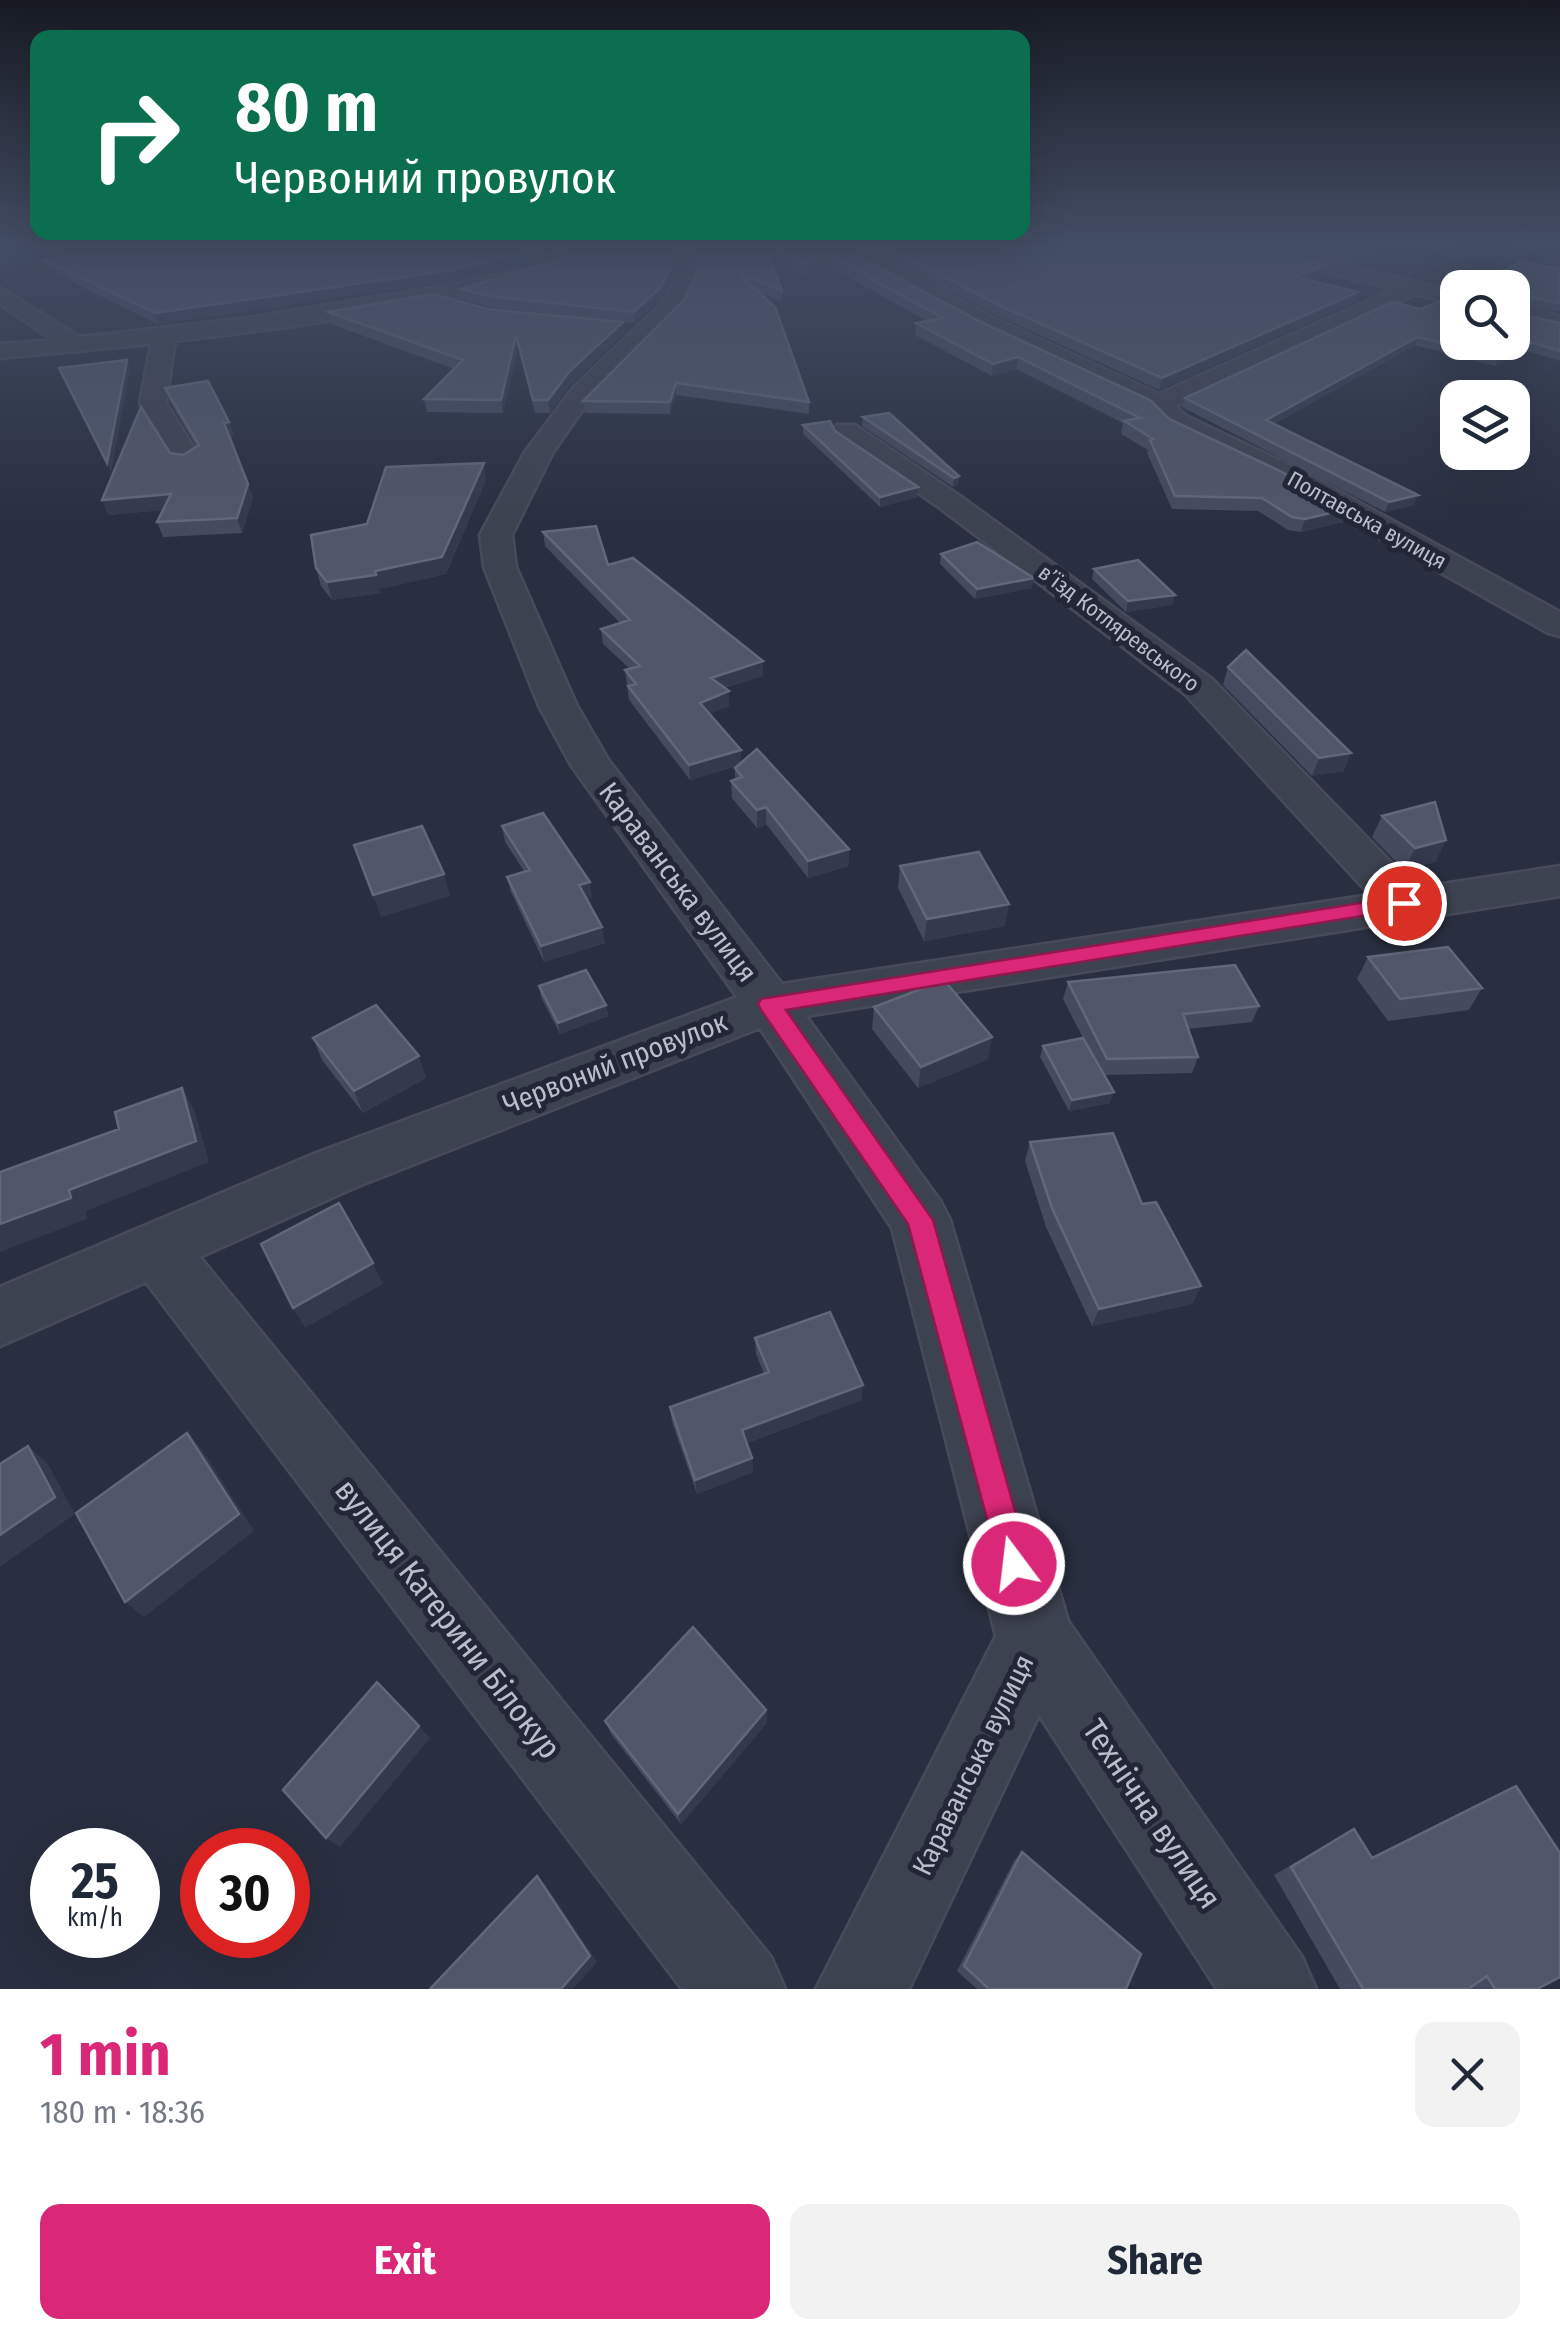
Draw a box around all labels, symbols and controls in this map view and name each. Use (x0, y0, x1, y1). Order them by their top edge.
text: 80 m (235, 66, 378, 150)
icon: right (70, 70, 200, 200)
text: Червоний провулок (235, 151, 616, 205)
map controls (1440, 270, 1530, 470)
button: search (1440, 270, 1530, 360)
button: layers (1440, 380, 1530, 470)
street label: Полтавська вулиця (1283, 465, 1451, 575)
street label: в’їзд Котляревського (1033, 559, 1205, 697)
street label: Караванська вулиця (592, 776, 764, 988)
pin (1362, 861, 1447, 946)
icon: arrive (1377, 876, 1432, 931)
street label: Червоний провулок (498, 1005, 732, 1121)
street label: вулиця Катерини Білокур (327, 1472, 569, 1766)
position arrow (962, 1512, 1066, 1616)
street label: Караванська вулиця (905, 1649, 1041, 1881)
street label: Технічна вулиця (1075, 1712, 1229, 1916)
speed limit sign: 30 (180, 1828, 310, 1958)
text: 25 (71, 1851, 119, 1911)
text: km/h (67, 1903, 123, 1933)
text: 1 min (40, 2019, 171, 2091)
button: close (1415, 2022, 1520, 2127)
text: 180 m · 18:36 (40, 2093, 205, 2131)
button: Exit (40, 2204, 770, 2319)
button: Share (790, 2204, 1520, 2319)

